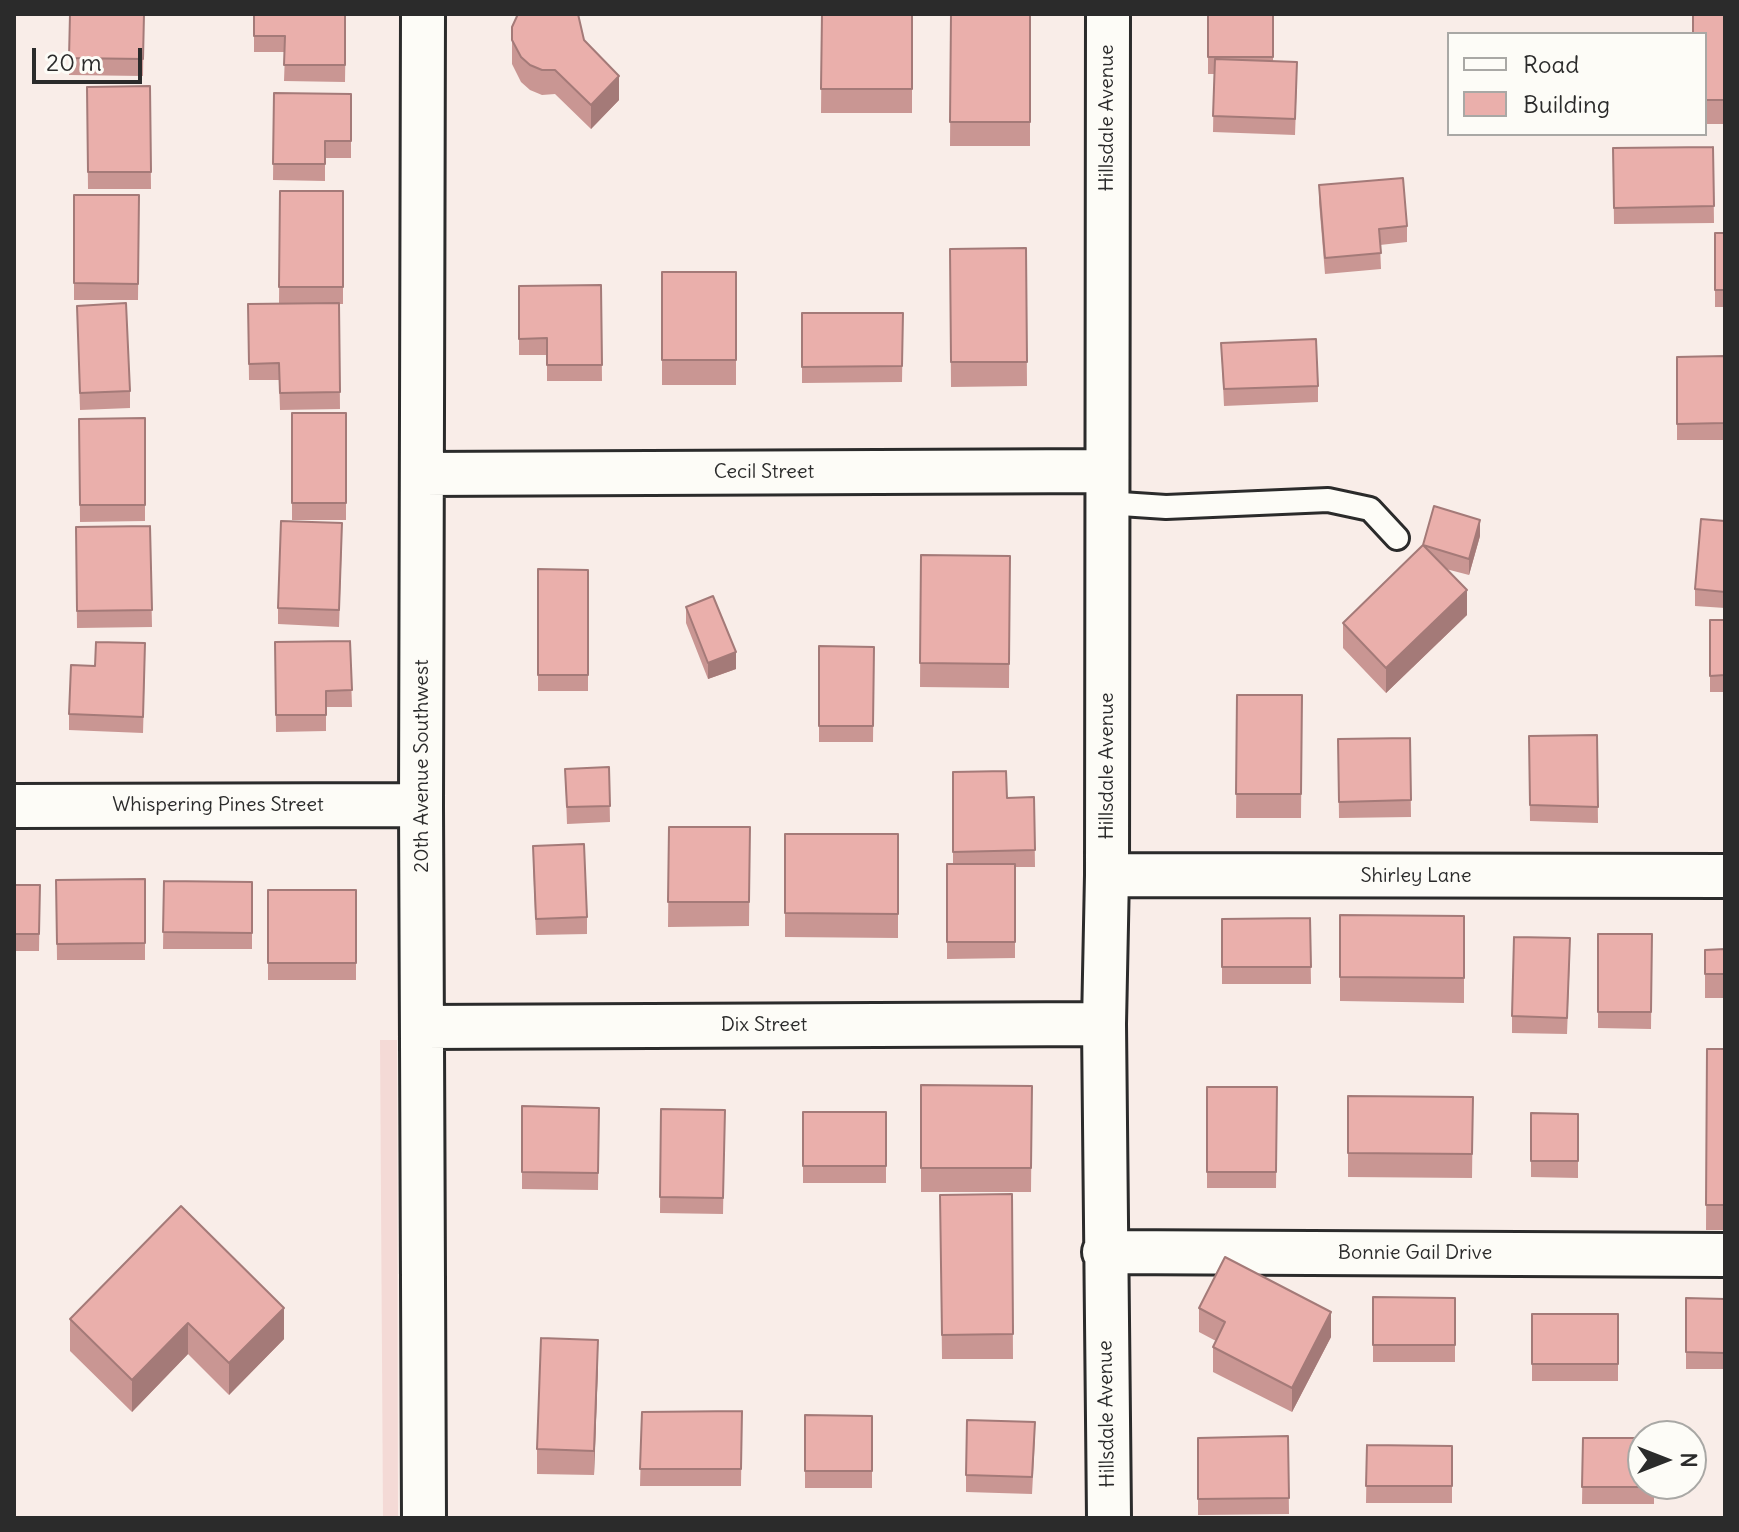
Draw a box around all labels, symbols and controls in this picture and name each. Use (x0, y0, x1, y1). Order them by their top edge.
scale bar (36, 32, 146, 82)
legend (1447, 32, 1707, 136)
street label: Hillsdale Avenue (1095, 44, 1119, 192)
text: 20 m (46, 47, 102, 77)
text: Road (1523, 49, 1579, 79)
text: Building (1523, 89, 1610, 119)
street label: Cecil Street (714, 460, 814, 484)
street label: 20th Avenue Southwest (410, 659, 434, 873)
street label: Hillsdale Avenue (1095, 692, 1119, 840)
street label: Whispering Pines Street (112, 793, 324, 817)
street label: Shirley Lane (1360, 864, 1472, 888)
street label: Dix Street (721, 1013, 807, 1037)
street label: Bonnie Gail Drive (1338, 1241, 1492, 1265)
street label: Hillsdale Avenue (1094, 1340, 1120, 1488)
north arrow (1627, 1420, 1707, 1500)
text: N (1675, 1452, 1703, 1468)

